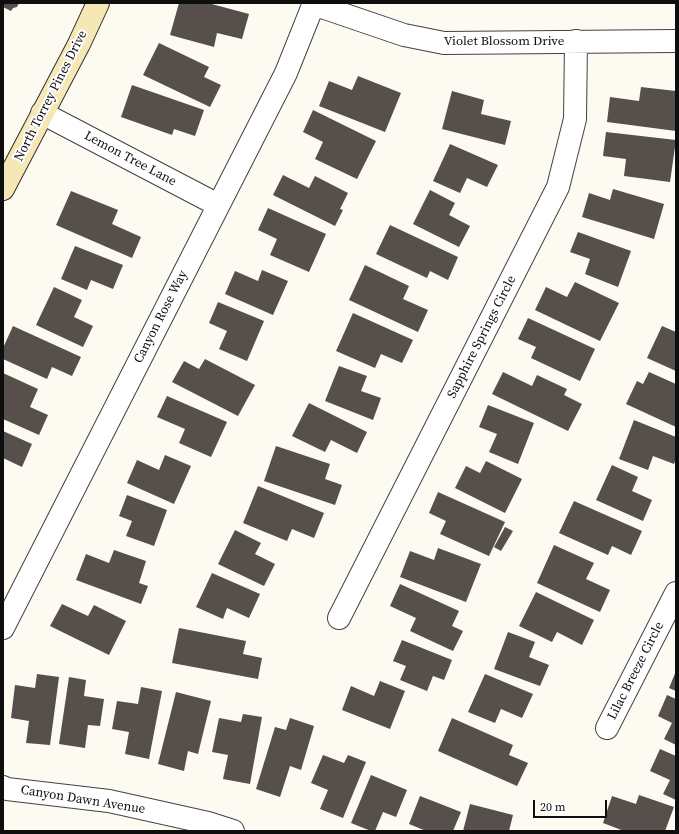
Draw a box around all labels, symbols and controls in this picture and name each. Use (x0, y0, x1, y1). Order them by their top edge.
street label: North Torrey Pines Drive (11, 28, 91, 164)
street label: Violet Blossom Drive (444, 34, 564, 50)
street label: Lemon Tree Lane (81, 128, 179, 190)
street label: Canyon Rose Way (131, 268, 191, 366)
street label: Sapphire Springs Circle (444, 273, 520, 401)
street label: Lilac Breeze Circle (605, 619, 667, 723)
street label: Canyon Dawn Avenue (20, 782, 146, 818)
scale bar (535, 792, 609, 818)
text: 20 m (540, 799, 566, 815)

